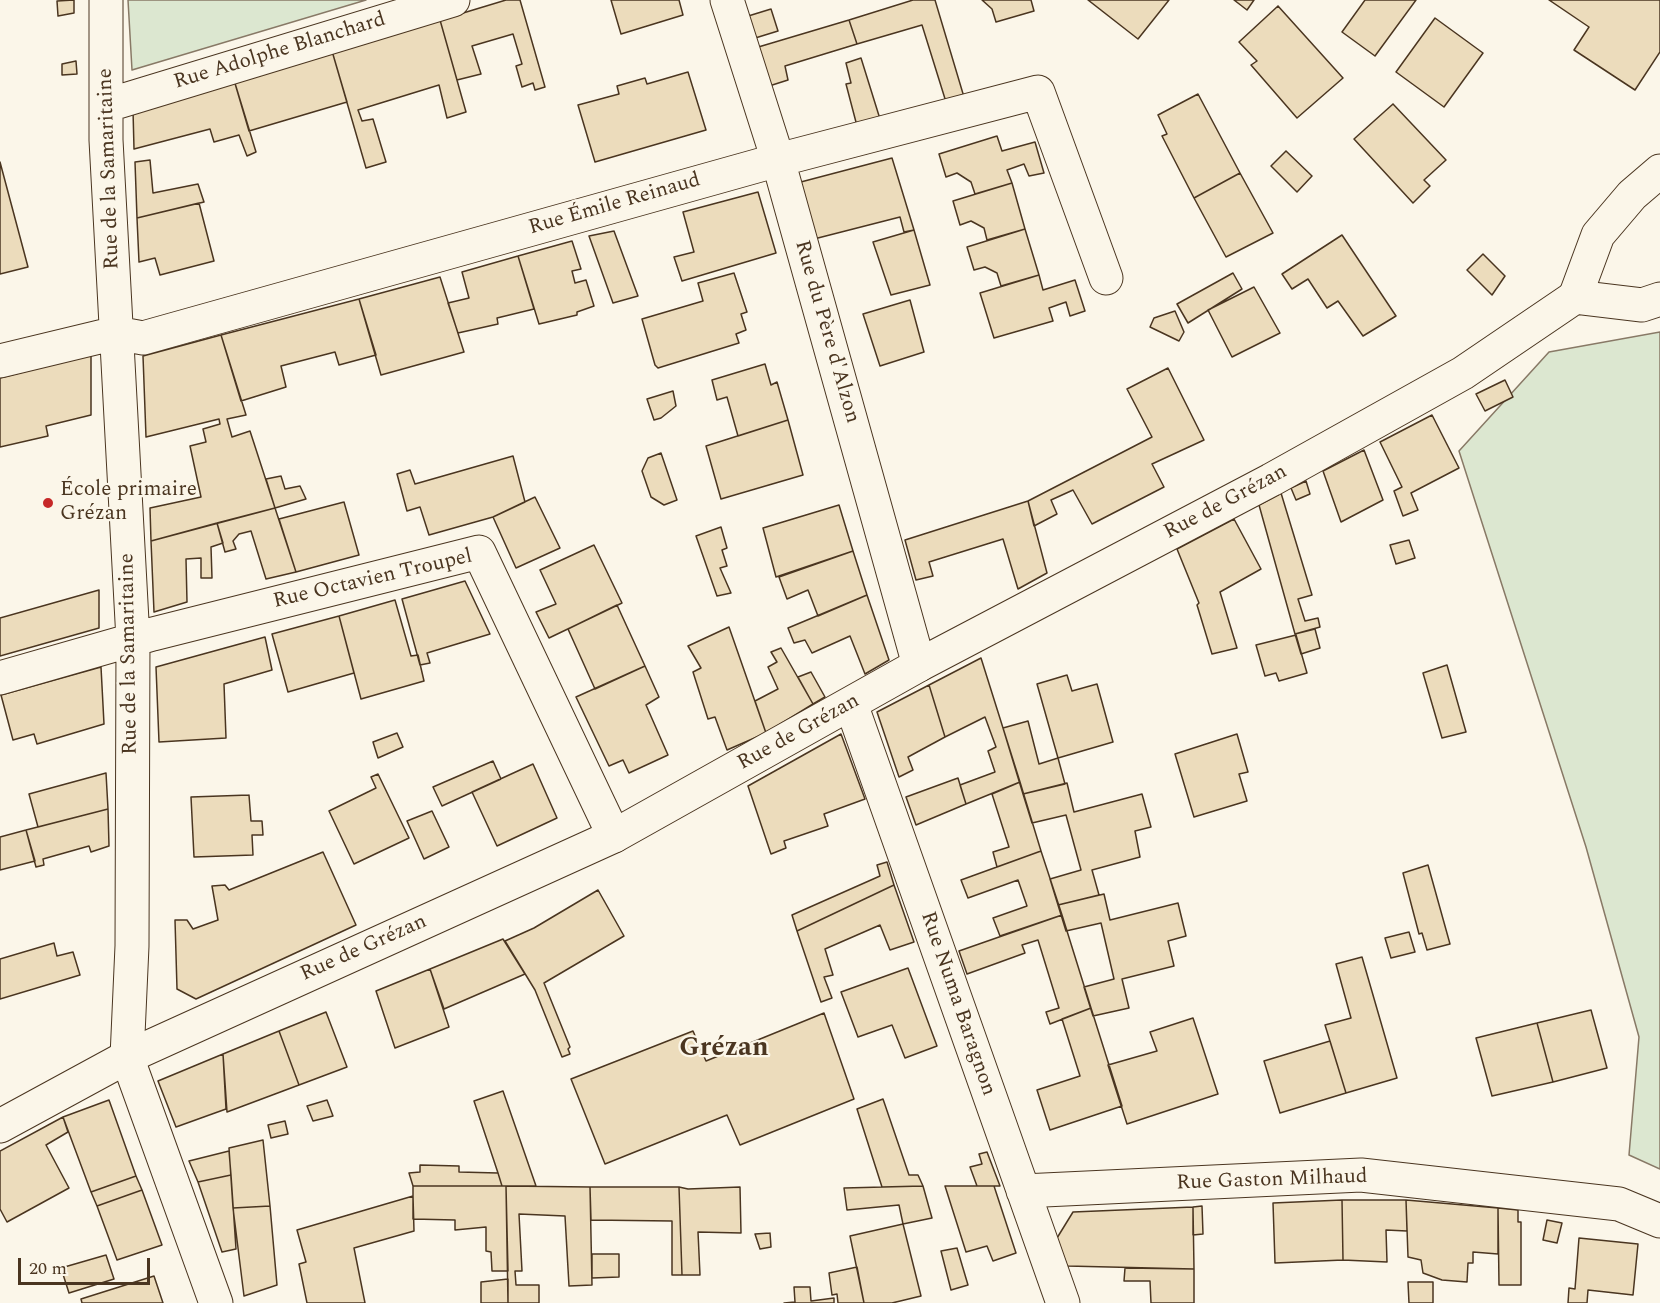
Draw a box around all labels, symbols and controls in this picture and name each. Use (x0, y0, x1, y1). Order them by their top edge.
street label: Rue Adolphe Blanchard (171, 8, 389, 96)
street label: Rue de la Samaritaine (94, 68, 126, 270)
street label: Rue Émile Reinaud (526, 168, 704, 242)
street label: Rue du Père d'Alzon (788, 238, 864, 426)
street label: Rue de Grézan (1160, 460, 1292, 546)
place label: École primaire Grézan (60, 478, 197, 528)
marker: École primaire Grézan (41, 496, 55, 510)
street label: Rue Octavien Troupel (271, 545, 475, 615)
street label: Rue de la Samaritaine (116, 553, 144, 755)
street label: Rue de Grézan (734, 689, 864, 777)
street label: Rue Numa Baragnon (914, 909, 1000, 1099)
street label: Rue de Grézan (297, 910, 431, 988)
district label: Grézan (679, 1034, 769, 1066)
street label: Rue Gaston Milhaud (1176, 1165, 1368, 1197)
scale bar (21, 1246, 153, 1284)
text: 20 m (29, 1255, 67, 1282)

